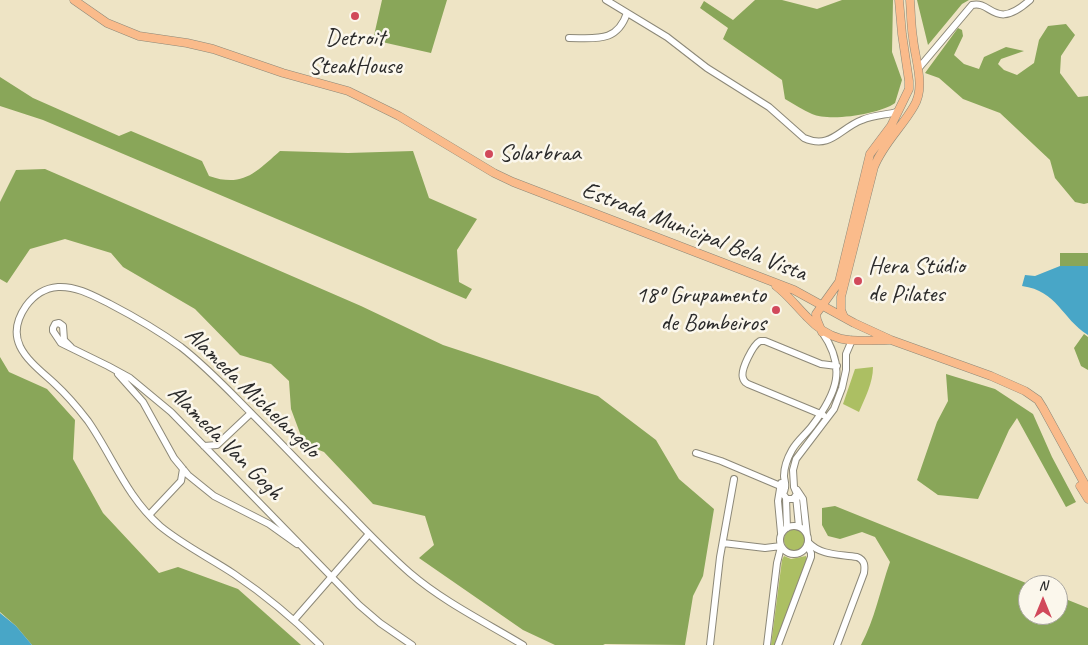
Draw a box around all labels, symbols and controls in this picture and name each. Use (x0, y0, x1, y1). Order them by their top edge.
marker: Detroit SteakHouse (349, 10, 361, 22)
place label: Detroit SteakHouse (308, 25, 402, 81)
place label: Solarbraa (499, 140, 581, 168)
marker: Solarbraa (483, 148, 495, 160)
street label: Estrada Municipal Bela Vista (578, 176, 810, 288)
place label: Hera Stúdio de Pilates (868, 253, 965, 309)
marker: Hera Stúdio de Pilates (852, 275, 864, 287)
place label: 18º Grupamento de Bombeiros (635, 282, 766, 338)
marker: 18º Grupamento de Bombeiros (770, 304, 782, 316)
street label: Alameda Michelangelo (178, 321, 326, 465)
street label: Alameda Van Gogh (161, 379, 289, 507)
north arrow (1018, 575, 1068, 625)
text: N (1039, 577, 1047, 594)

